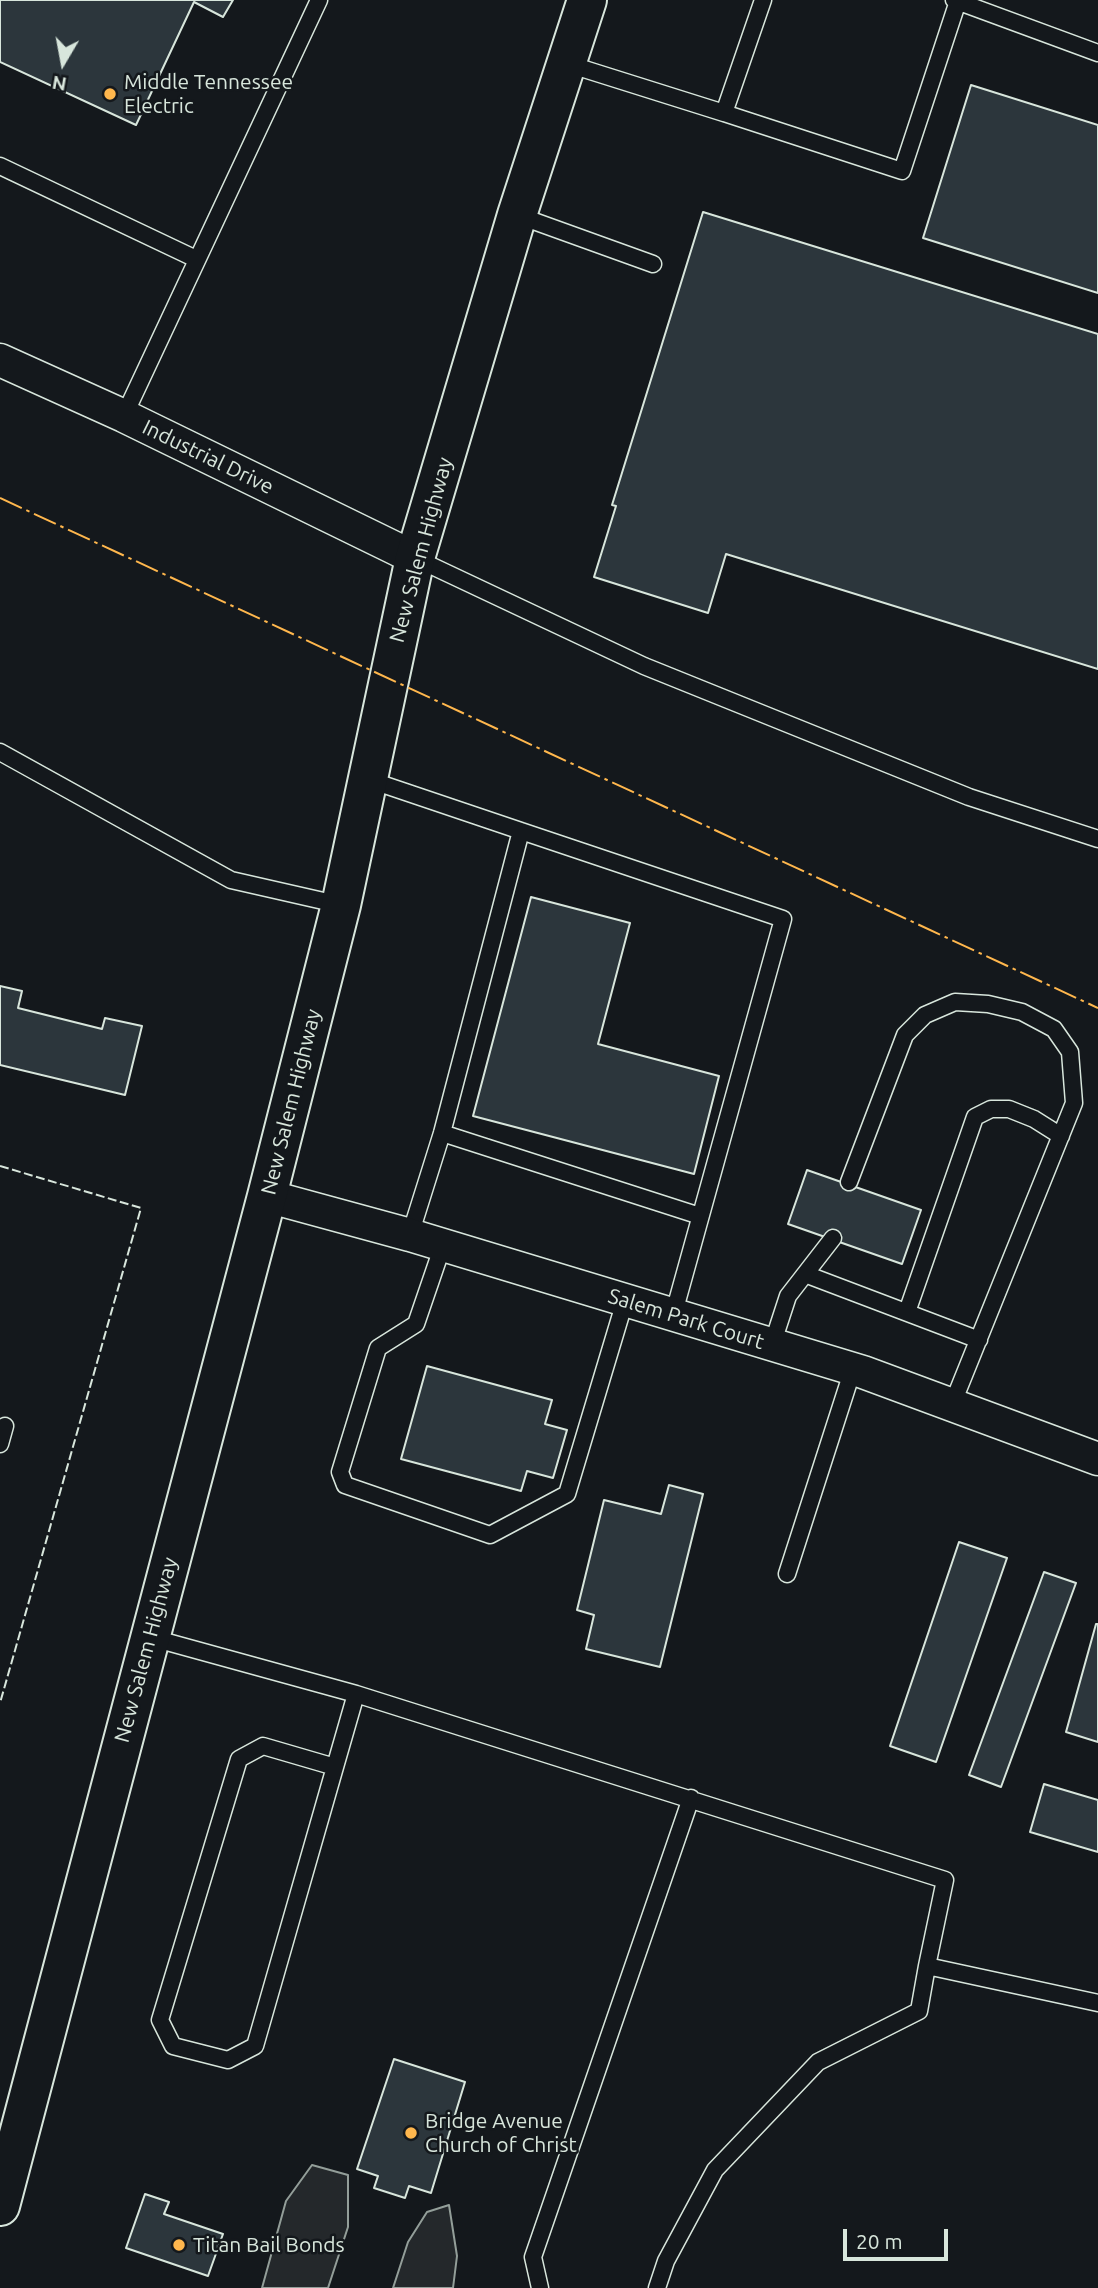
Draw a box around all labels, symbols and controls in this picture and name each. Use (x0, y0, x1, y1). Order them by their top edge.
north arrow (28, 28, 98, 98)
place label: Middle Tennessee Electric (124, 69, 293, 119)
text: N (50, 72, 68, 96)
marker: Middle Tennessee Electric (102, 86, 118, 102)
street label: Industrial Drive (138, 414, 278, 500)
street label: New Salem Highway (384, 455, 458, 645)
street label: New Salem Highway (256, 1007, 326, 1197)
street label: Salem Park Court (605, 1283, 767, 1355)
street label: New Salem Highway (109, 1555, 183, 1745)
place label: Bridge Avenue Church of Christ (425, 2108, 577, 2158)
marker: Bridge Avenue Church of Christ (403, 2125, 419, 2141)
scale bar (846, 2214, 951, 2258)
text: 20 m (856, 2229, 903, 2253)
place label: Titan Bail Bonds (193, 2232, 345, 2258)
marker: Titan Bail Bonds (171, 2237, 187, 2253)

